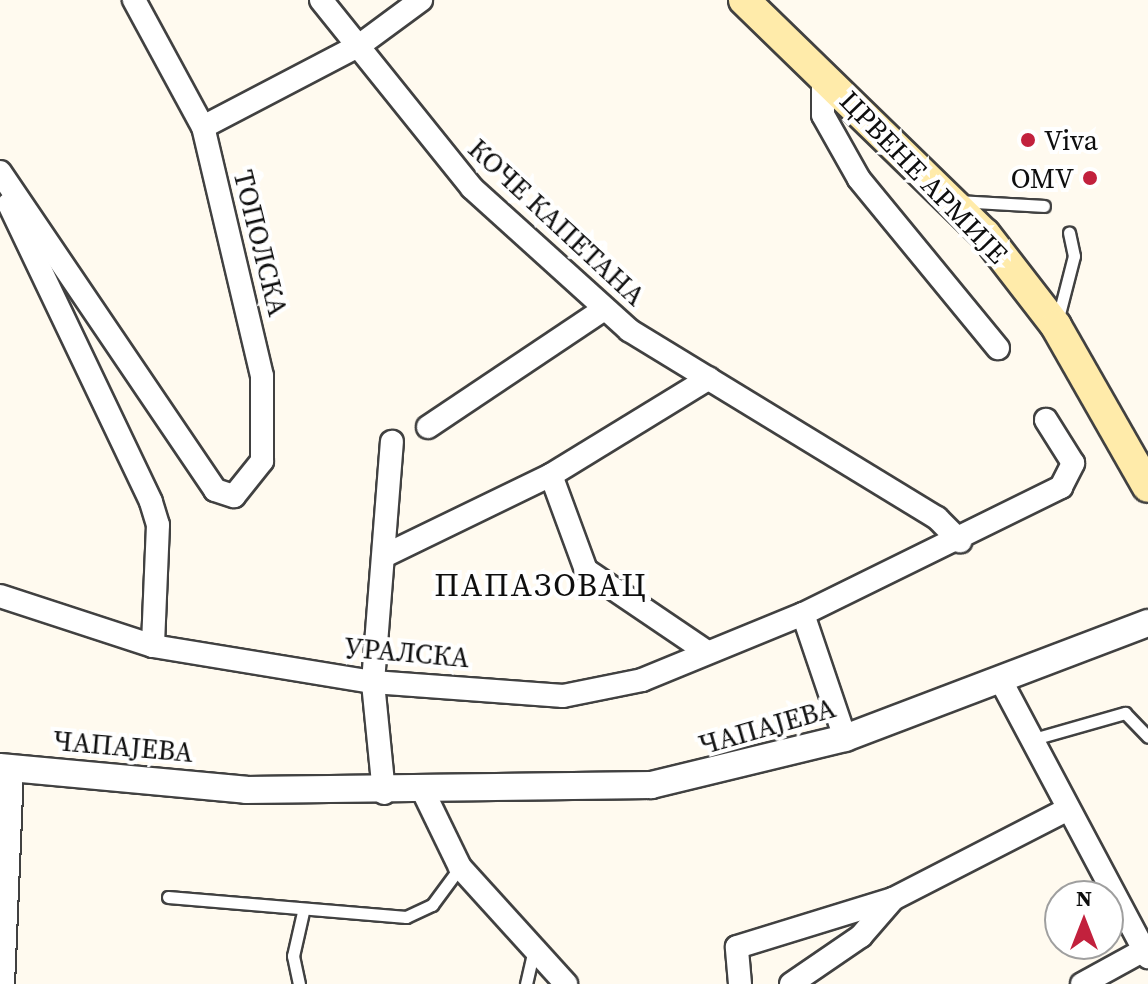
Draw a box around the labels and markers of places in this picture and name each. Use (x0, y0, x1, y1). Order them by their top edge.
place label: Viva (1044, 123, 1098, 157)
marker: Viva (1019, 131, 1037, 149)
place label: OMV (1011, 161, 1074, 195)
marker: OMV (1081, 169, 1099, 187)

